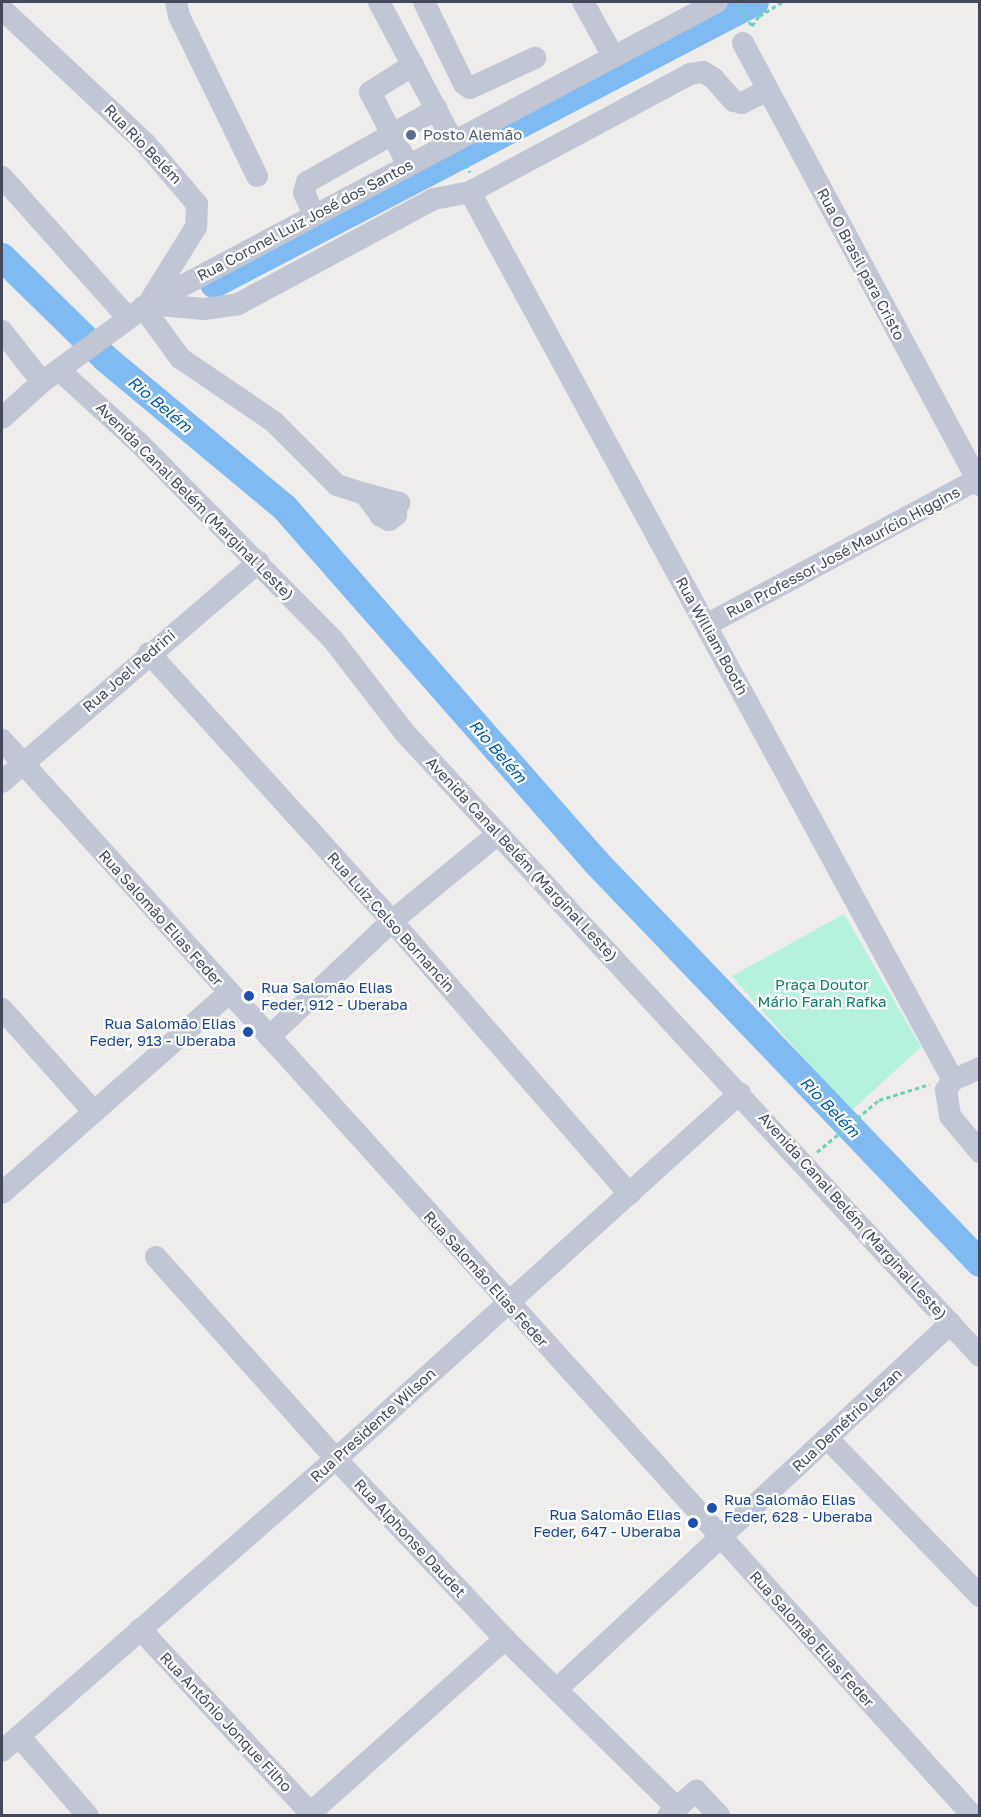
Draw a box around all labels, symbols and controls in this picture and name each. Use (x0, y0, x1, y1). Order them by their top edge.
street label: Rua Rio Belém (101, 101, 185, 187)
place label: Posto Alemão (423, 126, 522, 144)
marker: Posto Alemão (404, 128, 418, 142)
street label: Rua Coronel Luiz José dos Santos (194, 155, 416, 285)
street label: Rua O Brasil para Cristo (813, 185, 909, 343)
water label: Rio Belém (124, 372, 196, 436)
street label: Avenida Canal Belém (Marginal Leste) (92, 398, 298, 604)
street label: Rua Professor José Maurício Higgins (723, 483, 963, 621)
street label: Rua William Booth (672, 574, 752, 698)
street label: Rua Joel Pedrini (79, 626, 179, 716)
water label: Rio Belém (465, 716, 531, 786)
street label: Avenida Canal Belém (Marginal Leste) (423, 753, 621, 965)
street label: Rua Salomão Elias Feder (95, 846, 227, 990)
street label: Rua Luiz Celso Bornancin (324, 849, 458, 995)
park label: Praça Doutor Mário Farah Rafka (757, 975, 887, 1010)
place label: Rua Salomão Elias Feder, 912 - Uberaba (261, 978, 408, 1013)
marker: Rua Salomão Elias Feder, 912 - Uberaba (242, 989, 256, 1003)
place label: Rua Salomão Elias Feder, 913 - Uberaba (89, 1014, 236, 1049)
marker: Rua Salomão Elias Feder, 913 - Uberaba (241, 1025, 255, 1039)
water label: Rio Belém (796, 1073, 864, 1141)
street label: Avenida Canal Belém (Marginal Leste) (755, 1109, 951, 1323)
street label: Rua Salomão Elias Feder (420, 1207, 552, 1351)
street label: Rua Presidente Wilson (307, 1364, 439, 1486)
street label: Rua Demétrio Lezan (788, 1365, 906, 1475)
street label: Rua Alphonse Daudet (351, 1475, 469, 1601)
place label: Rua Salomão Elias Feder, 628 - Uberaba (724, 1490, 873, 1525)
marker: Rua Salomão Elias Feder, 628 - Uberaba (705, 1501, 719, 1515)
place label: Rua Salomão Elias Feder, 647 - Uberaba (533, 1505, 681, 1540)
marker: Rua Salomão Elias Feder, 647 - Uberaba (686, 1516, 700, 1530)
street label: Rua Salomão Elias Feder (746, 1567, 878, 1711)
street label: Rua Antônio Jonque Filho (156, 1648, 296, 1796)

